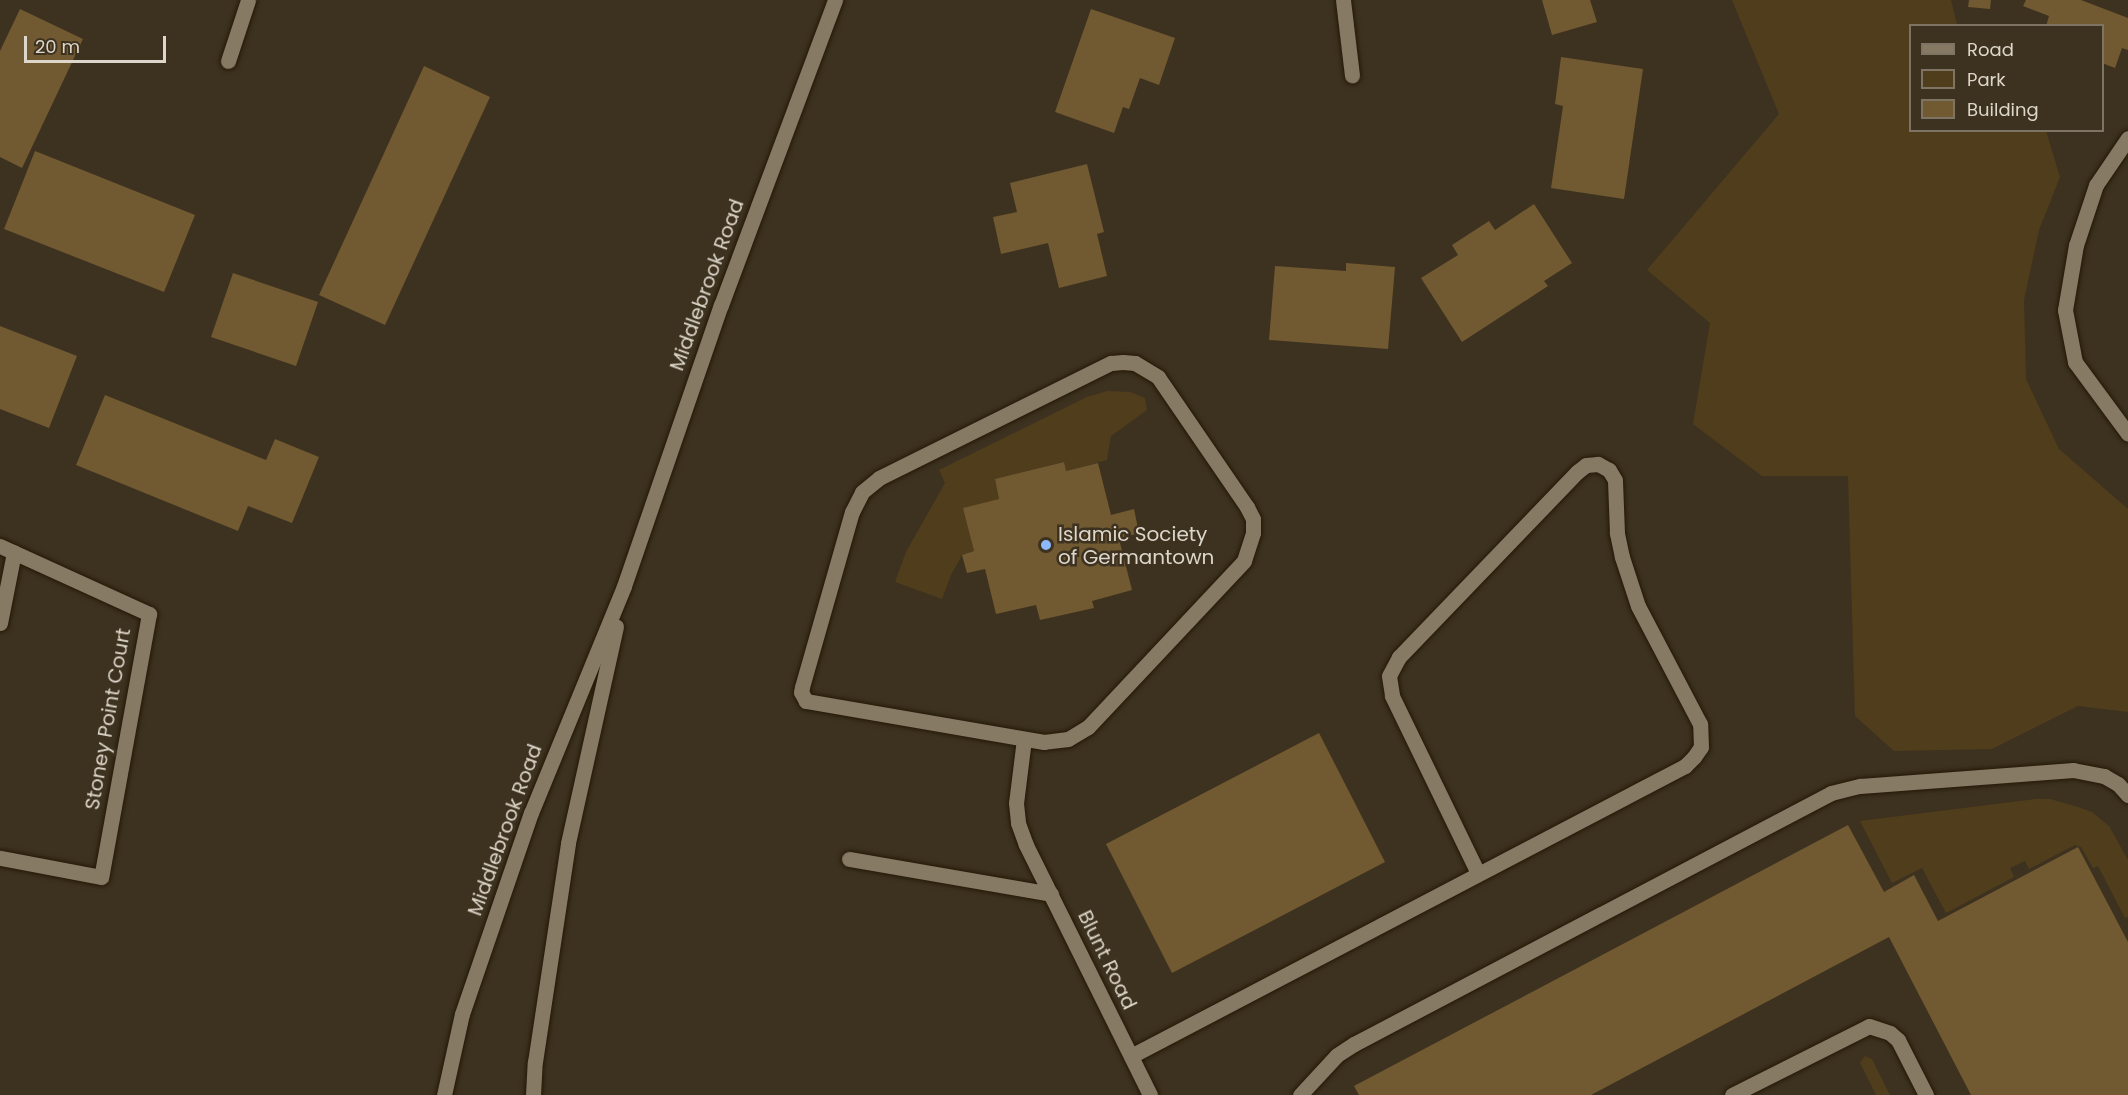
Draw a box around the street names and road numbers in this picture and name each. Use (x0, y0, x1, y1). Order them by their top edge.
street label: Middlebrook Road (665, 196, 749, 374)
street label: Stoney Point Court (80, 626, 136, 812)
street label: Middlebrook Road (463, 741, 547, 919)
street label: Blunt Road (1073, 906, 1141, 1014)

